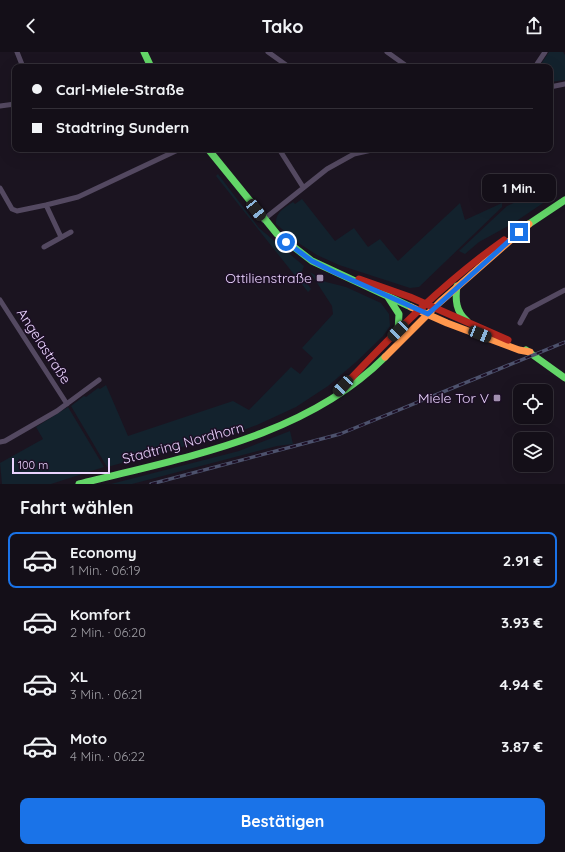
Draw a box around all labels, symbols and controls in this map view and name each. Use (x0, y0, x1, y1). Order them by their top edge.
icon: back (20, 15, 42, 37)
text: Tako (262, 15, 303, 38)
icon: share (523, 15, 545, 37)
text: Carl-Miele-Straße (56, 80, 184, 99)
text: Stadtring Sundern (56, 118, 189, 137)
callout: 1 Min. (482, 174, 556, 202)
text: 1 Min. (502, 180, 536, 196)
car (244, 197, 268, 223)
route end (510, 223, 528, 241)
route start (277, 233, 295, 251)
place label: Ottilienstraße (225, 269, 312, 287)
marker: Ottilienstraße (315, 273, 325, 283)
street label: Angelastraße (13, 305, 75, 387)
car (385, 318, 411, 344)
car (467, 324, 493, 344)
car (330, 373, 356, 399)
map controls (513, 384, 553, 472)
button: locate (513, 384, 553, 424)
place label: Miele Tor V (418, 389, 489, 407)
marker: Miele Tor V (492, 393, 502, 403)
street label: Stadtring Nordhorn (120, 418, 246, 468)
button: layers (513, 432, 553, 472)
scale bar (12, 456, 110, 475)
text: 100 m (18, 458, 48, 472)
text: Fahrt wählen (20, 496, 134, 519)
icon: car (22, 542, 58, 578)
text: Economy (70, 543, 137, 562)
text: 2.91 € (503, 551, 543, 570)
text: 1 Min. · 06:19 (70, 562, 141, 578)
icon: car (22, 604, 58, 640)
text: Komfort (70, 605, 131, 624)
text: 3.93 € (501, 613, 543, 632)
text: 2 Min. · 06:20 (70, 624, 146, 640)
icon: car (22, 666, 58, 702)
text: XL (70, 667, 88, 686)
text: 4.94 € (499, 675, 543, 694)
text: 3 Min. · 06:21 (70, 686, 143, 702)
icon: car (22, 728, 58, 764)
text: Moto (70, 729, 107, 748)
text: 3.87 € (501, 737, 543, 756)
text: 4 Min. · 06:22 (70, 748, 145, 764)
button: Bestätigen (20, 798, 545, 844)

